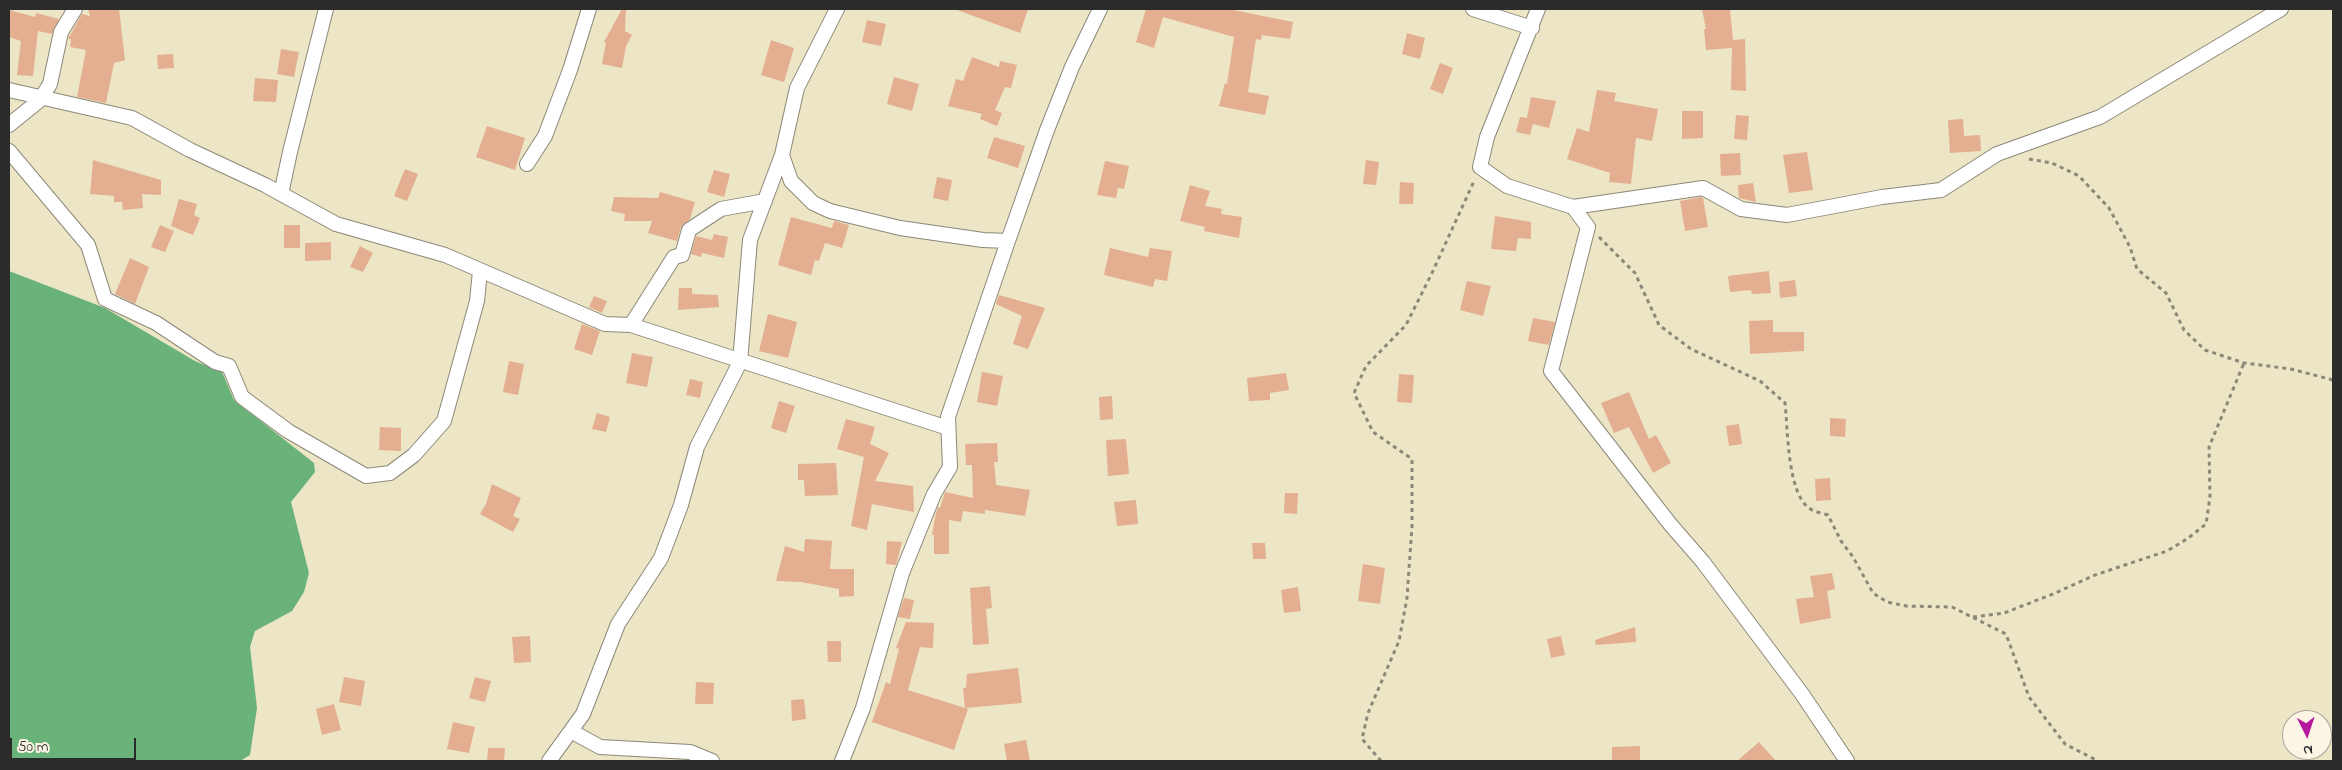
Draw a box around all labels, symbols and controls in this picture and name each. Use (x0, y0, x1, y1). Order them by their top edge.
north arrow (2282, 710, 2332, 760)
scale bar (12, 728, 139, 760)
text: 50 m (18, 736, 48, 758)
text: N (2303, 739, 2313, 760)

